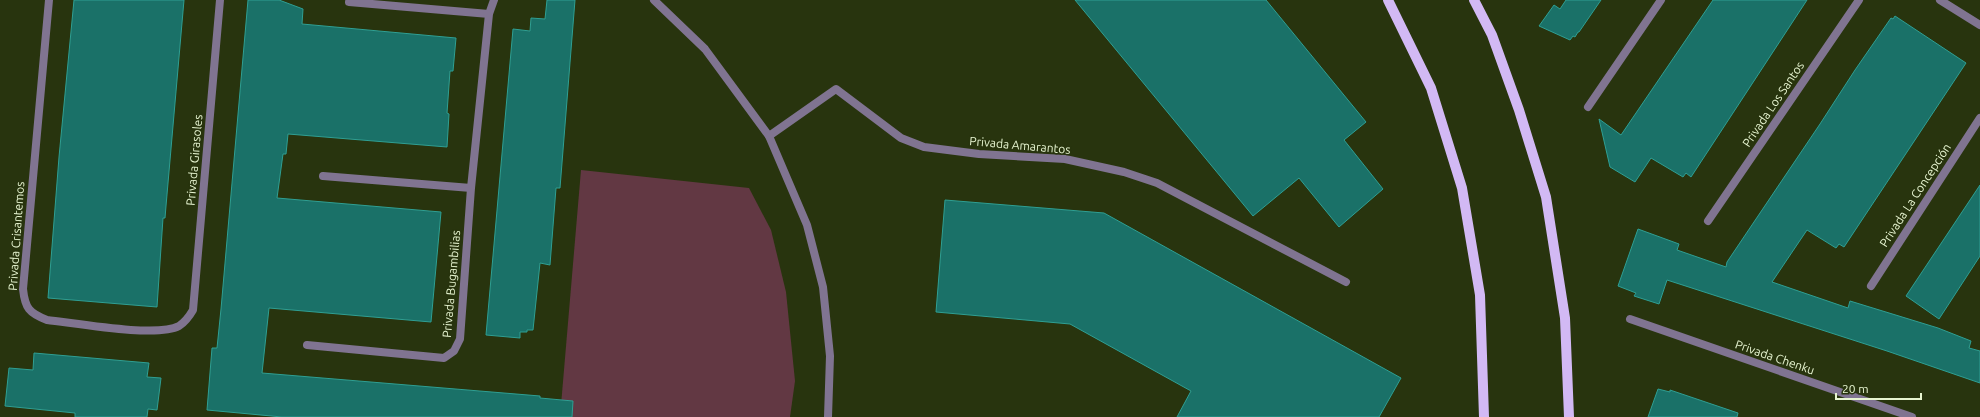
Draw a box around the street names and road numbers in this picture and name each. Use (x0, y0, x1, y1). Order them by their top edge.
street label: Privada Los Santos (1740, 59, 1806, 149)
street label: Privada Girasoles (184, 114, 204, 206)
street label: Privada Amarantos (969, 134, 1071, 156)
street label: Privada La Concepción (1877, 141, 1953, 249)
street label: Privada Crisantemos (6, 181, 26, 291)
street label: Privada Bugambilias (440, 230, 462, 338)
street label: Privada Chenku (1734, 337, 1816, 377)

